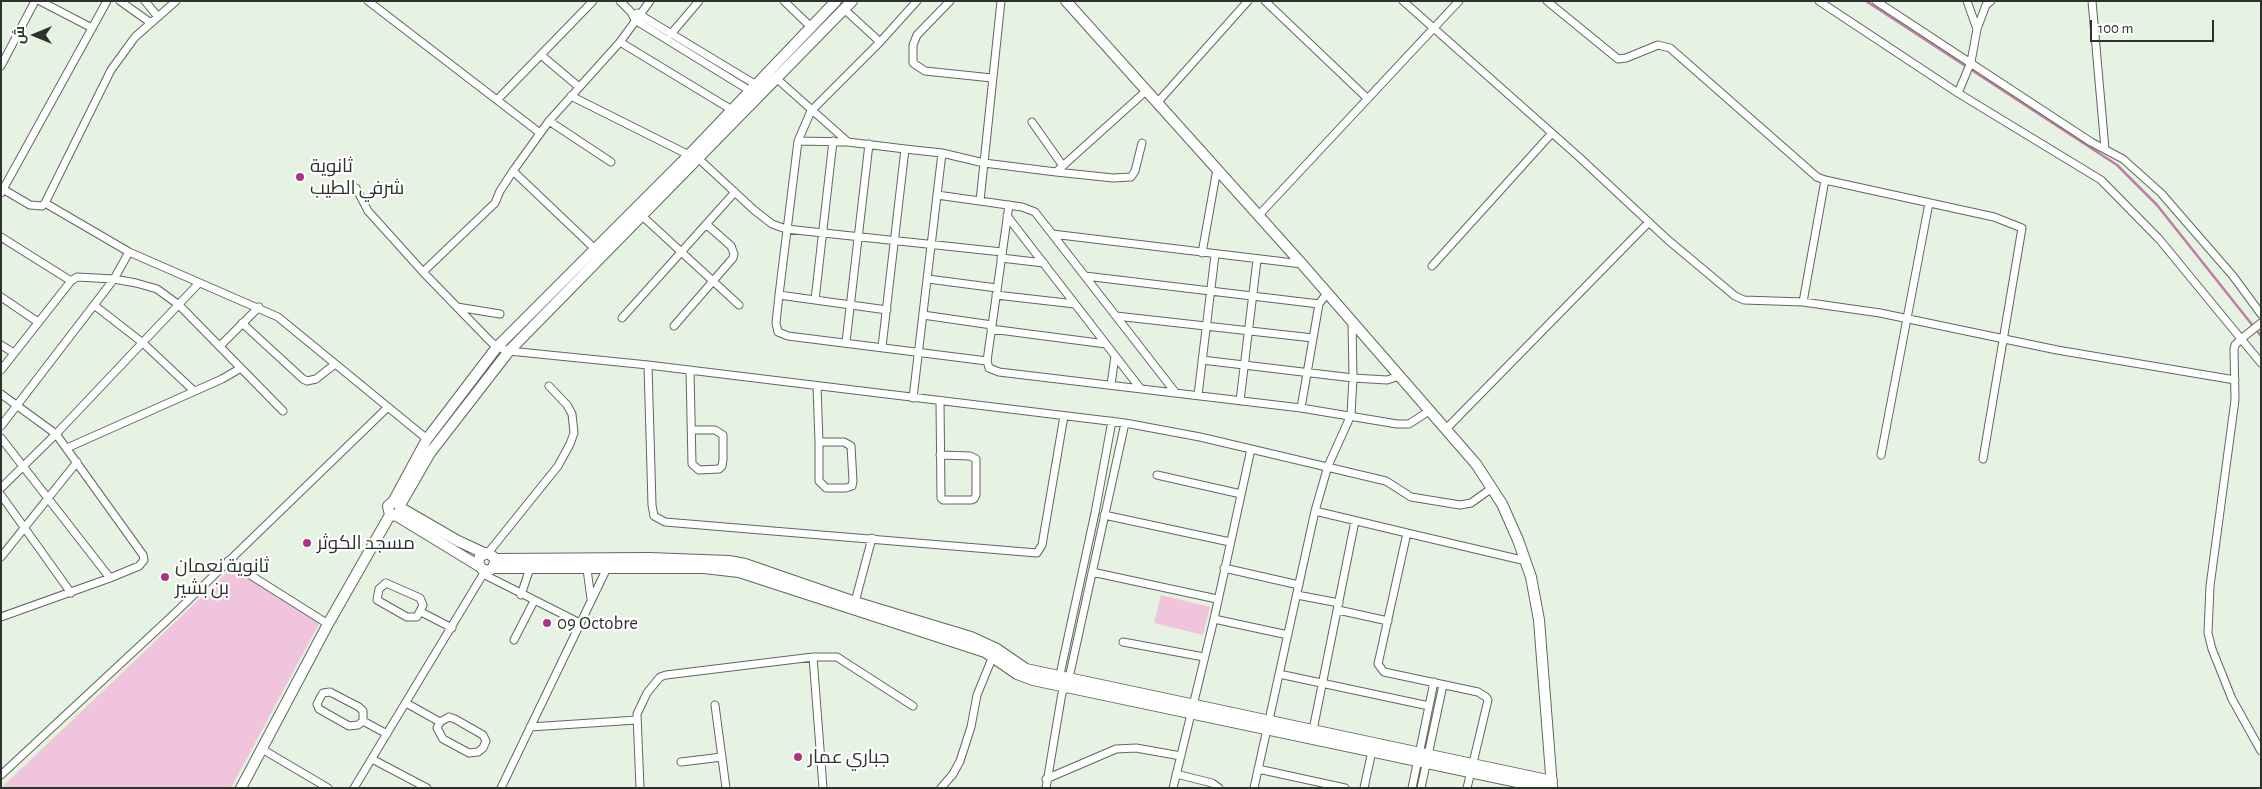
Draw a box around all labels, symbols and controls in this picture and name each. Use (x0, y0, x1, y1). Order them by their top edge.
north arrow (10, 10, 60, 60)
scale bar (2092, 10, 2216, 42)
text: 100 m (2098, 21, 2133, 36)
text: ش (13, 26, 27, 44)
place label: ثانوية شرفي الطيب (310, 155, 404, 199)
marker: ثانوية شرفي الطيب (294, 171, 306, 183)
place label: مسجد الكوثر (317, 532, 415, 554)
marker: مسجد الكوثر (301, 537, 313, 549)
place label: ثانوية نعمان بن بشير (175, 555, 269, 599)
marker: ثانوية نعمان بن بشير (159, 571, 171, 583)
place label: 09 Octobre (557, 612, 638, 634)
marker: 09 Octobre (541, 617, 553, 629)
place label: جباري عمار (808, 746, 890, 768)
marker: جباري عمار (792, 751, 804, 763)

